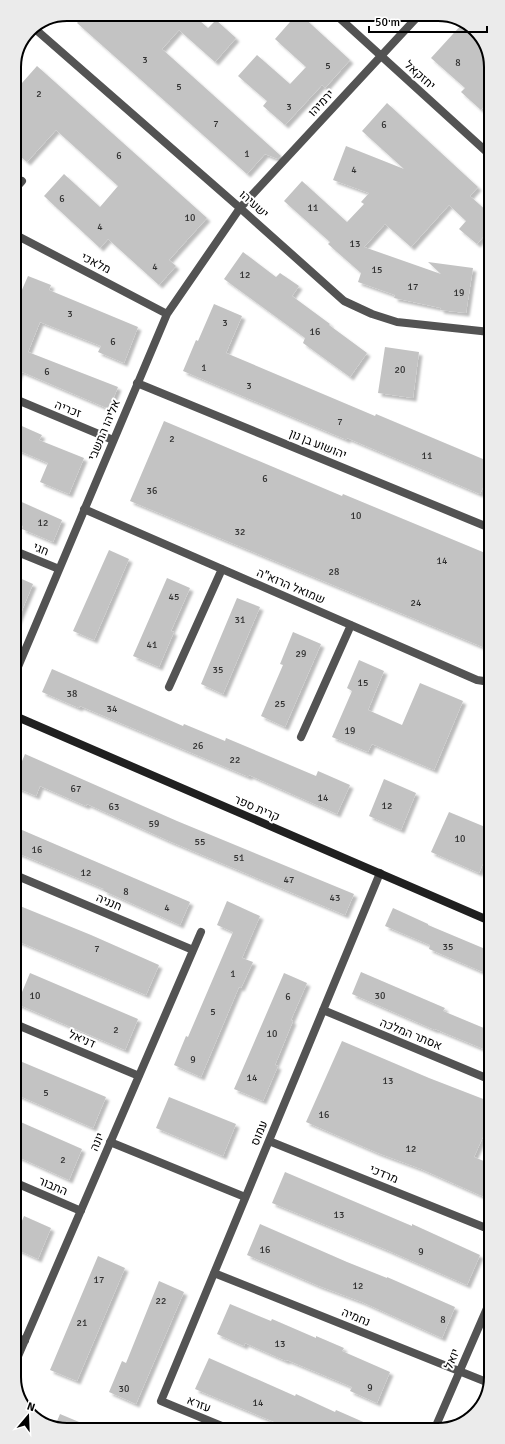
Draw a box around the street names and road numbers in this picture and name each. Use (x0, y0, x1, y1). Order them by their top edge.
street label: יחזקאל (401, 58, 438, 93)
street label: ירמיהו (305, 87, 338, 120)
street label: ישעיהו (236, 187, 271, 221)
street label: מלאכי (78, 250, 113, 277)
street label: זכריה (52, 397, 83, 422)
street label: אליהו התשבי (85, 397, 124, 463)
street label: יהושוע בן נון (287, 426, 349, 463)
street label: חגי (31, 540, 51, 559)
street label: שמואל הרוא"ה (254, 565, 327, 608)
street label: קרית ספר (232, 792, 282, 825)
street label: חנניה (94, 890, 124, 915)
street label: אסתר המלכה (378, 1015, 444, 1054)
street label: דניאל (66, 1027, 98, 1052)
street label: עמוס (248, 1118, 271, 1148)
street label: יונה (87, 1131, 108, 1154)
street label: מרדכי (367, 1162, 400, 1187)
street label: התבור (36, 1174, 70, 1199)
street label: נחמיה (339, 1305, 372, 1330)
street label: יואל (441, 1347, 463, 1372)
street label: עזרא (185, 1393, 213, 1416)

